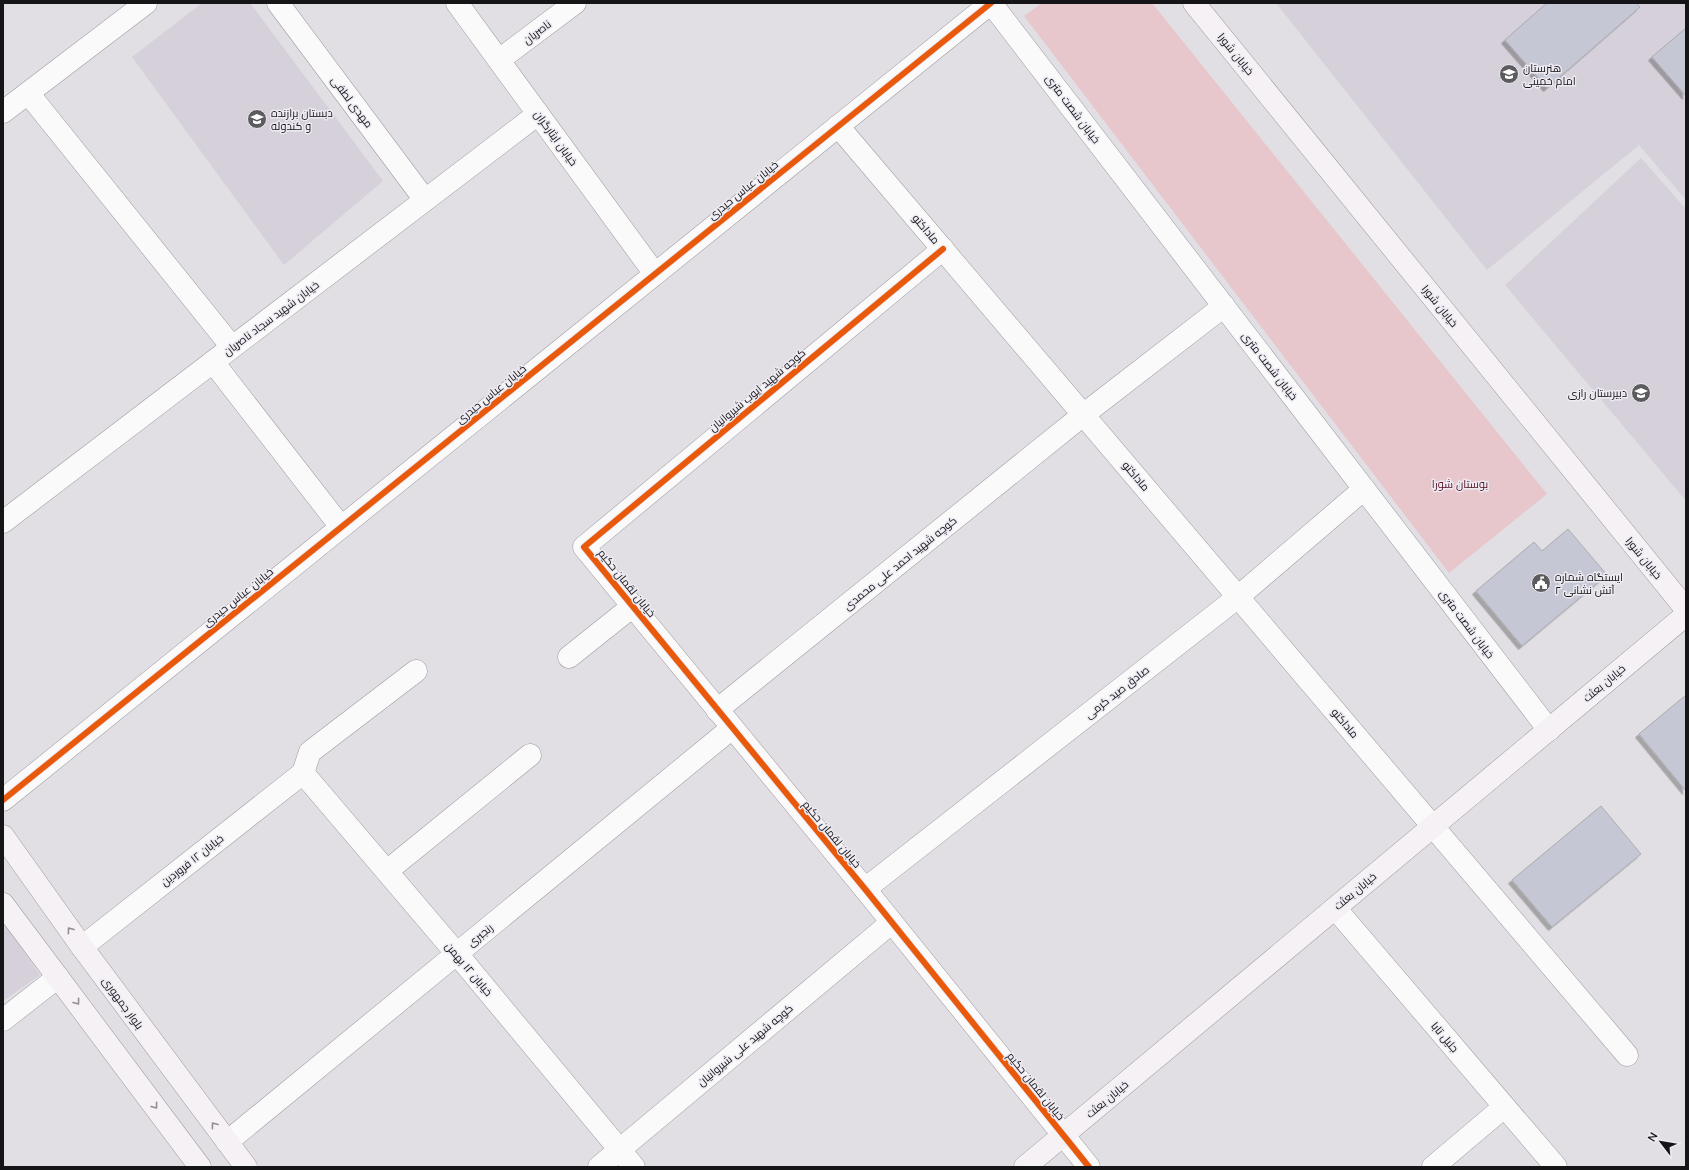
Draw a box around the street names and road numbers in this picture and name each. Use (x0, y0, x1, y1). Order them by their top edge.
street label: ناصریان (520, 17, 554, 47)
street label: خیابان شورا (1215, 30, 1257, 78)
street label: خیابان شصت متری (1043, 72, 1103, 146)
street label: مهدی لطفی (328, 73, 376, 131)
street label: خیابان ایثارگران (531, 107, 581, 169)
street label: خیابان عباس حیدری (705, 157, 781, 223)
street label: ماداکتو (909, 211, 943, 247)
street label: خیابان شهید سجاد ناصریان (220, 277, 322, 359)
street label: خیابان شورا (1419, 282, 1461, 330)
street label: خیابان شصت متری (1239, 329, 1301, 403)
street label: کوچه شهید ایوب شیروانیان (706, 345, 808, 435)
street label: خیابان عباس حیدری (453, 361, 529, 427)
street label: ماداکتو (1119, 458, 1153, 494)
street label: کوچه شهید احمد علی محمدی (841, 513, 959, 613)
street label: خیابان شورا (1623, 534, 1665, 582)
street label: خیابان لقمان حکیم (594, 546, 659, 621)
street label: خیابان عباس حیدری (200, 564, 276, 630)
street label: خیابان شصت متری (1437, 587, 1497, 661)
street label: خیابان بعثت (1580, 661, 1628, 705)
street label: صادق صید کرمی (1082, 662, 1152, 722)
street label: ماداکتو (1328, 705, 1362, 741)
street label: خیابان لقمان حکیم (799, 797, 864, 871)
street label: خیابان ۱۲ فروردین (158, 831, 226, 889)
street label: خیابان بعثت (1331, 869, 1379, 913)
street label: رنجبری (464, 920, 496, 950)
street label: خیابان ۱۲ بهمن (442, 939, 496, 999)
street label: بلوار جمهوری (99, 974, 147, 1032)
street label: کوچه شهید علی شیروانیان (694, 1001, 796, 1089)
street label: جلیل تابا (1428, 1019, 1462, 1055)
street label: خیابان لقمان حکیم (1003, 1049, 1068, 1124)
street label: خیابان بعثت (1083, 1077, 1131, 1121)

